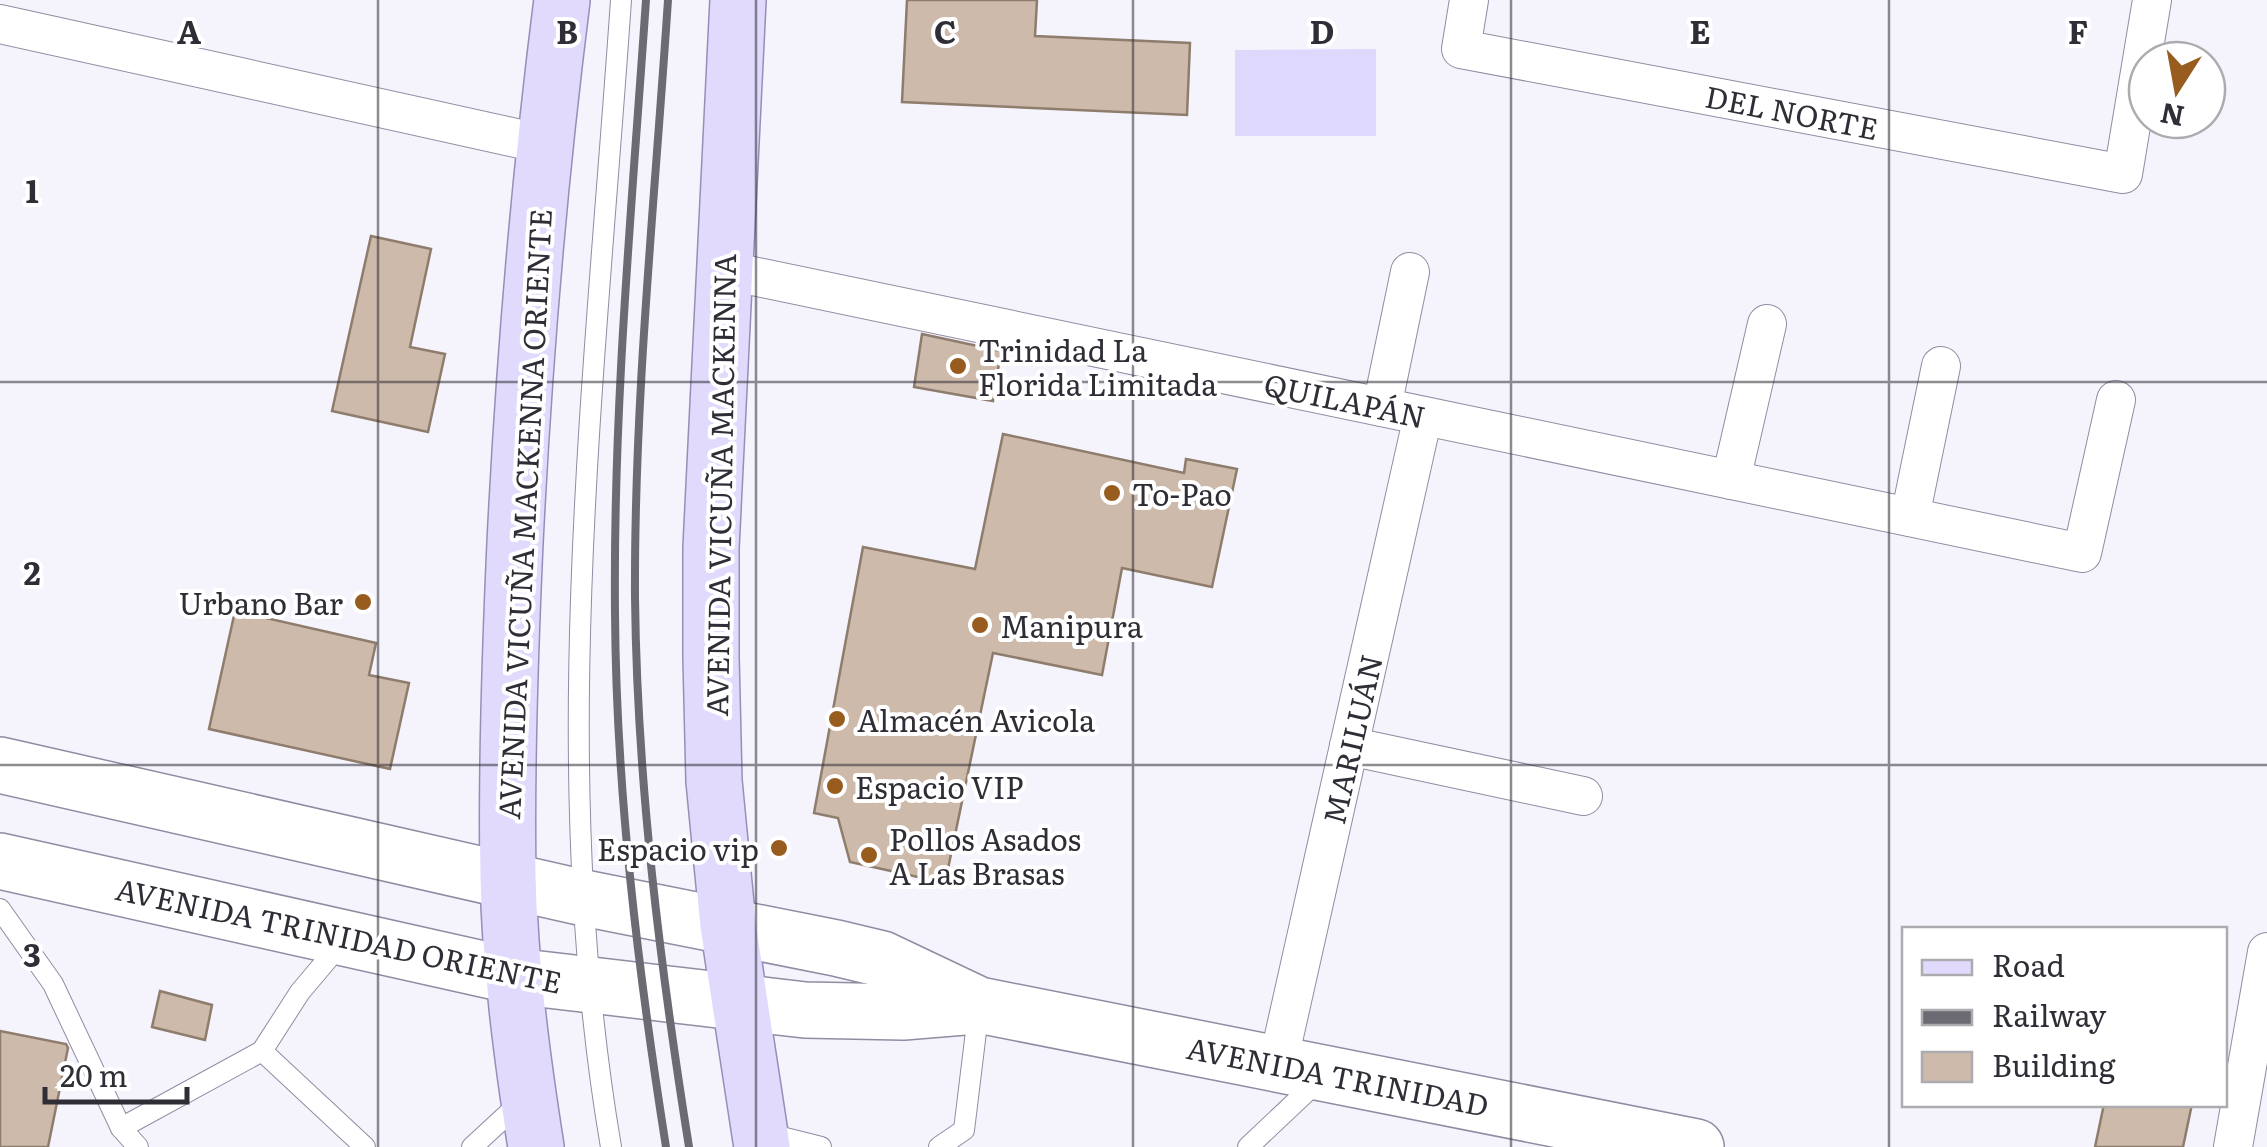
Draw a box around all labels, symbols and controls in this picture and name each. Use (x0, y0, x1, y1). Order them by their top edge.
text: A (177, 6, 201, 54)
text: B (556, 6, 578, 54)
text: C (934, 6, 956, 54)
text: D (1310, 6, 1334, 54)
text: E (1689, 6, 1711, 54)
text: F (2068, 6, 2088, 54)
north arrow (2127, 40, 2227, 140)
street label: DEL NORTE (1702, 73, 1882, 149)
text: N (2156, 94, 2187, 139)
text: 1 (25, 165, 39, 213)
street label: AVENIDA VICUÑA MACKENNA ORIENTE (485, 208, 561, 820)
street label: AVENIDA VICUÑA MACKENNA (693, 253, 745, 717)
place label: Trinidad La Florida Limitada (978, 327, 1218, 405)
marker: Trinidad La Florida Limitada (947, 355, 969, 377)
street label: QUILAPÁN (1260, 360, 1430, 438)
place label: To-Pao (1132, 471, 1232, 515)
marker: To-Pao (1101, 482, 1123, 504)
text: 2 (23, 547, 41, 595)
place label: Urbano Bar (179, 580, 343, 624)
marker: Urbano Bar (352, 591, 374, 613)
place label: Manipura (1000, 603, 1144, 647)
marker: Manipura (969, 614, 991, 636)
street label: MARILUÁN (1310, 650, 1392, 828)
place label: Almacén Avicola (857, 697, 1096, 741)
marker: Almacén Avicola (826, 708, 848, 730)
place label: Espacio VIP (855, 764, 1023, 808)
marker: Espacio VIP (824, 775, 846, 797)
place label: Pollos Asados A Las Brasas (889, 816, 1081, 894)
place label: Espacio vip (597, 826, 759, 870)
marker: Espacio vip (768, 837, 790, 859)
marker: Pollos Asados A Las Brasas (858, 844, 880, 866)
street label: AVENIDA TRINIDAD ORIENTE (112, 865, 566, 1003)
legend (1902, 927, 2227, 1107)
text: 3 (23, 929, 41, 977)
text: Road (1992, 942, 2065, 986)
text: Railway (1992, 992, 2107, 1036)
street label: AVENIDA TRINIDAD (1183, 1024, 1493, 1126)
scale bar (45, 1042, 188, 1104)
text: Building (1992, 1042, 2116, 1086)
text: 20 m (60, 1052, 128, 1096)

